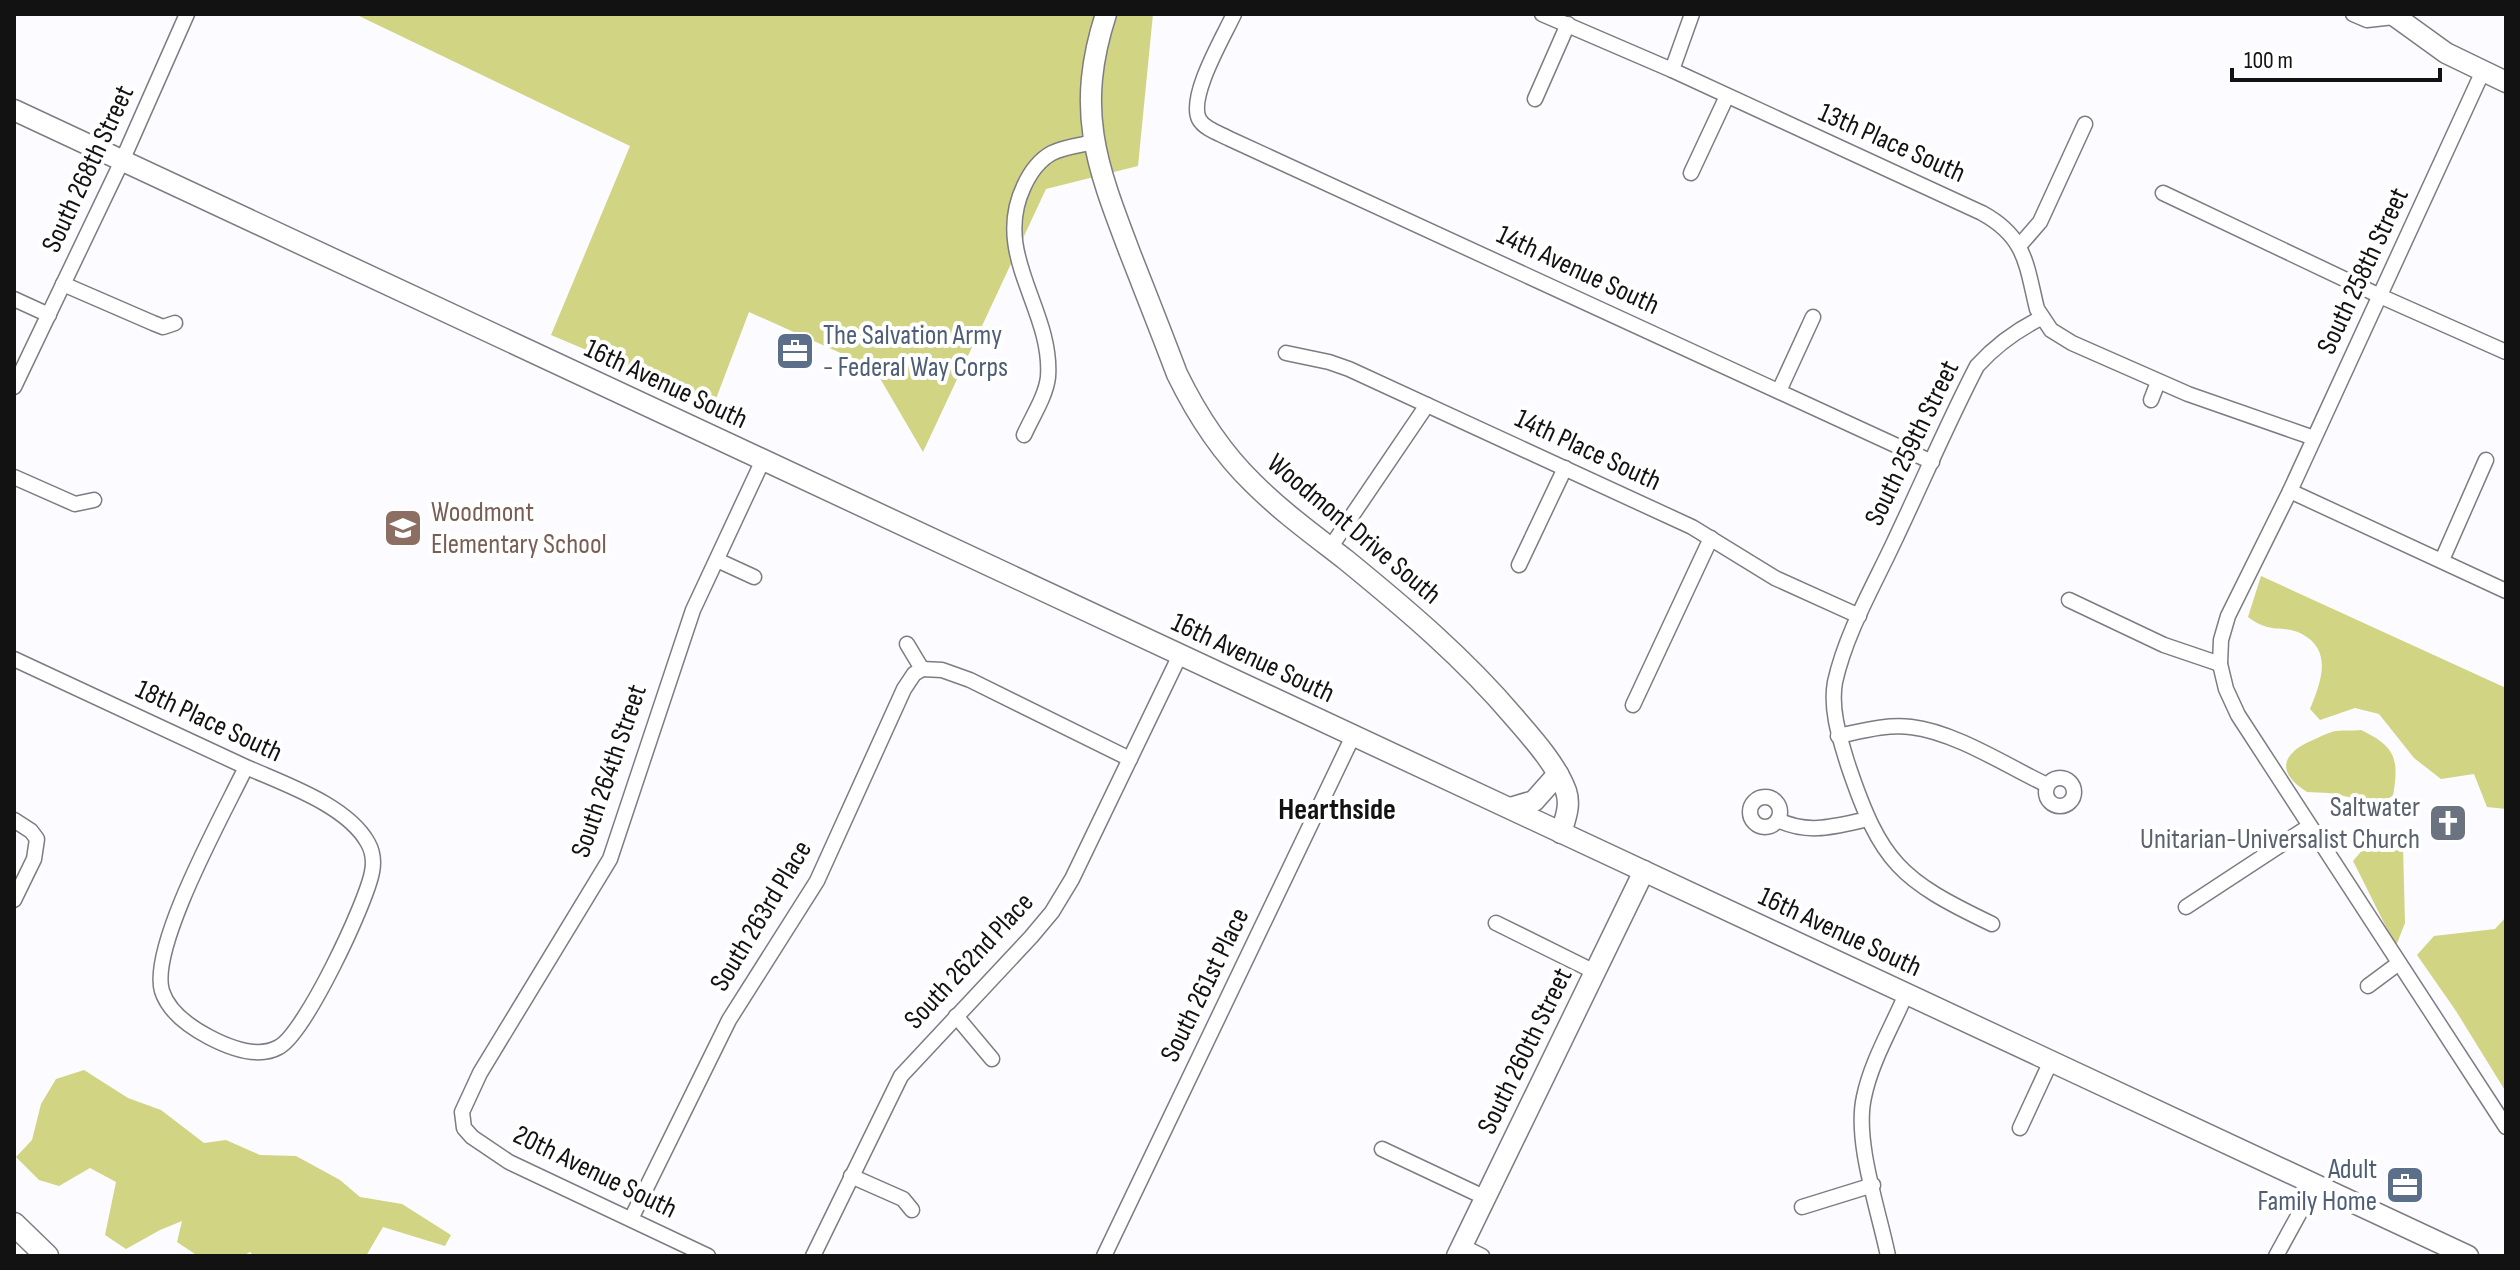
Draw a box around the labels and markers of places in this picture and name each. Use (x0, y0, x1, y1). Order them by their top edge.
place label: The Salvation Army - Federal Way Corps (823, 319, 1008, 384)
office icon: The Salvation Army - Federal Way Corps (774, 330, 816, 372)
place label: Woodmont Elementary School (431, 496, 607, 561)
school or university icon: Woodmont Elementary School (382, 507, 424, 549)
place label: Saltwater Unitarian-Universalist Church (2140, 791, 2420, 856)
church icon: Saltwater Unitarian-Universalist Church (2427, 802, 2469, 844)
place label: Adult Family Home (2257, 1153, 2377, 1218)
office icon: Adult Family Home (2384, 1164, 2426, 1206)

